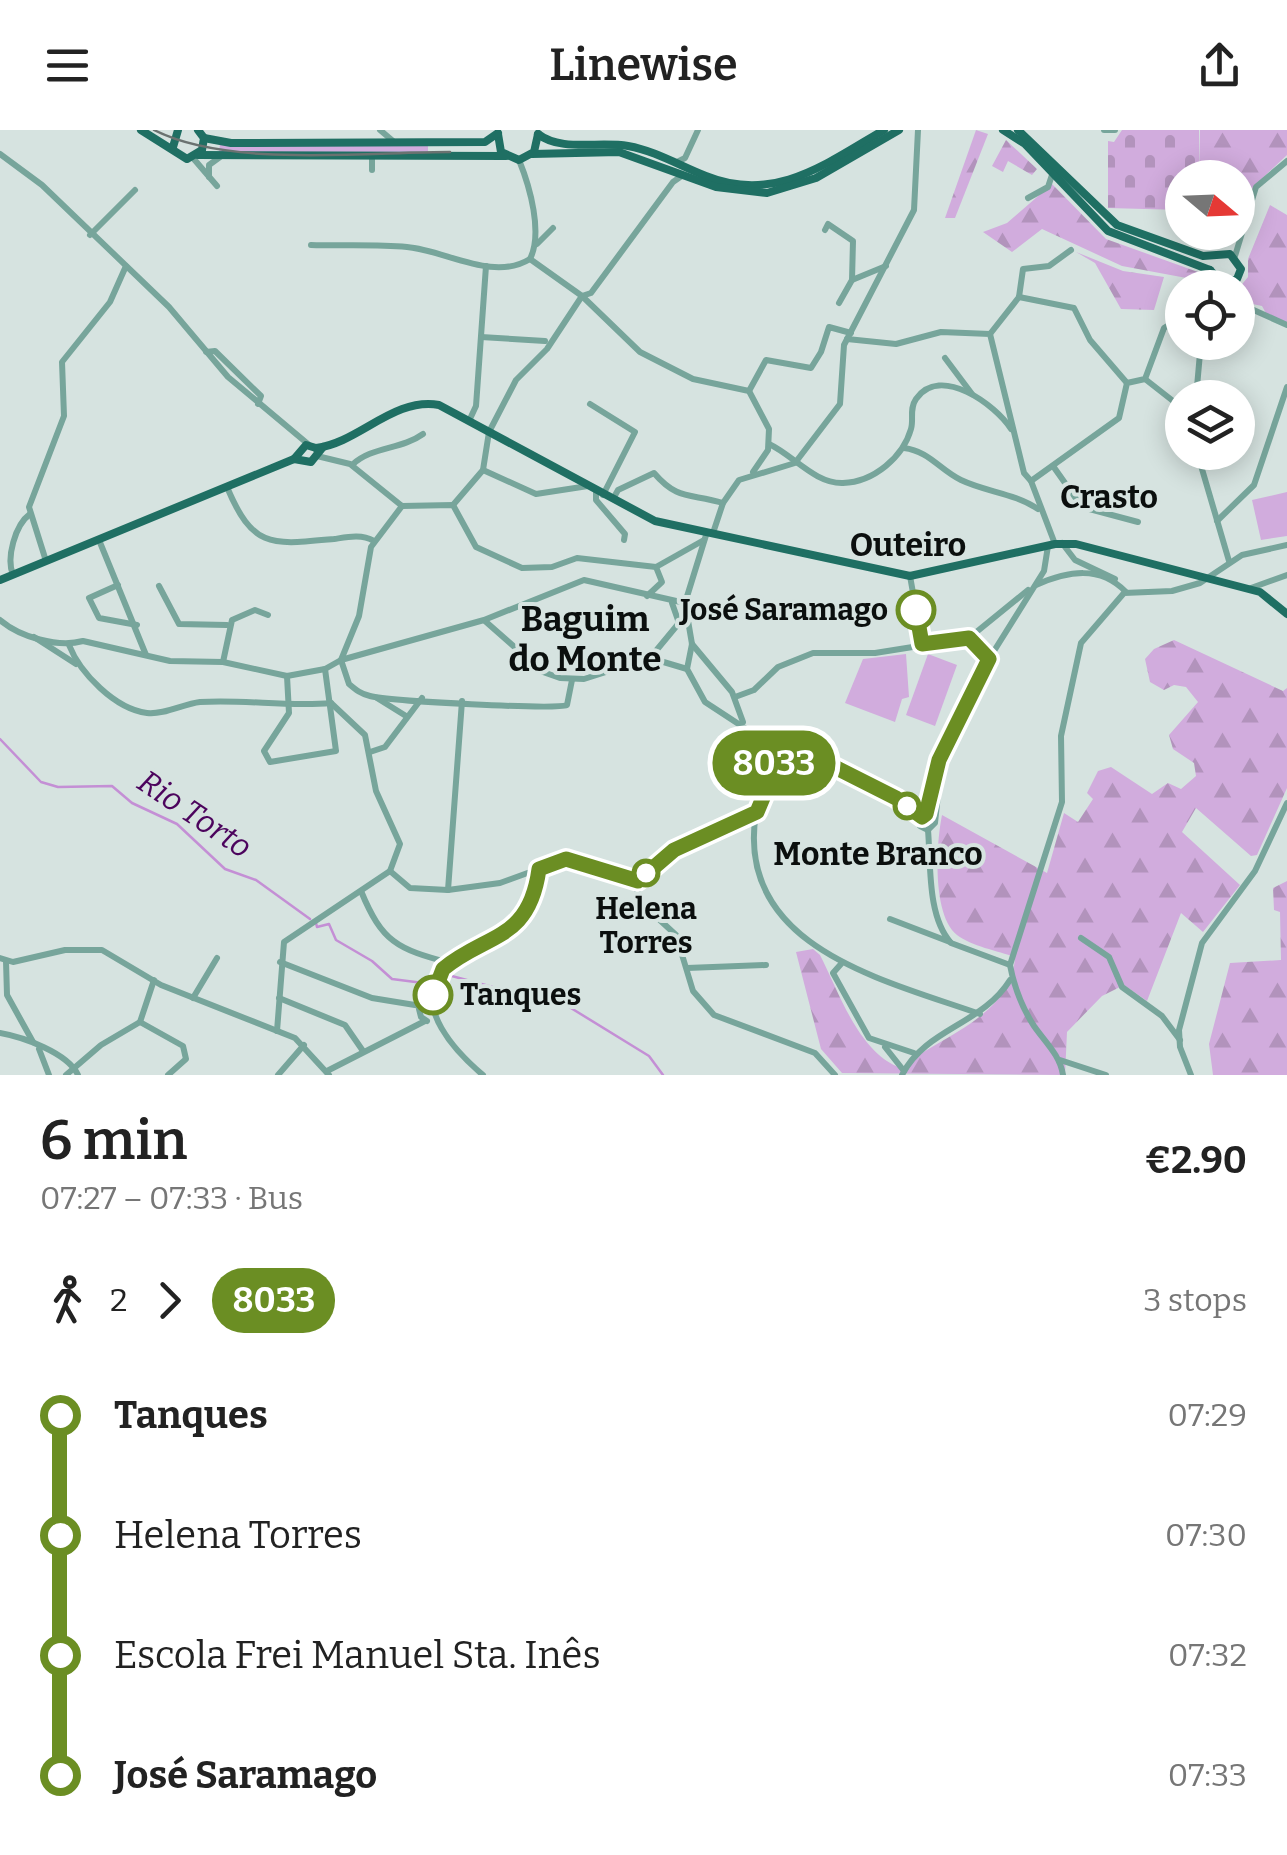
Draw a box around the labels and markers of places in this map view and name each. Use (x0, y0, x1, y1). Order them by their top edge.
marker: José Saramago (897, 591, 935, 629)
place label: José Saramago (678, 592, 888, 628)
unlabelled marker (894, 793, 920, 819)
marker: Helena Torres (633, 860, 659, 886)
place label: Helena Torres (595, 891, 697, 961)
marker: Tanques (414, 976, 452, 1014)
place label: Tanques (460, 977, 581, 1013)

